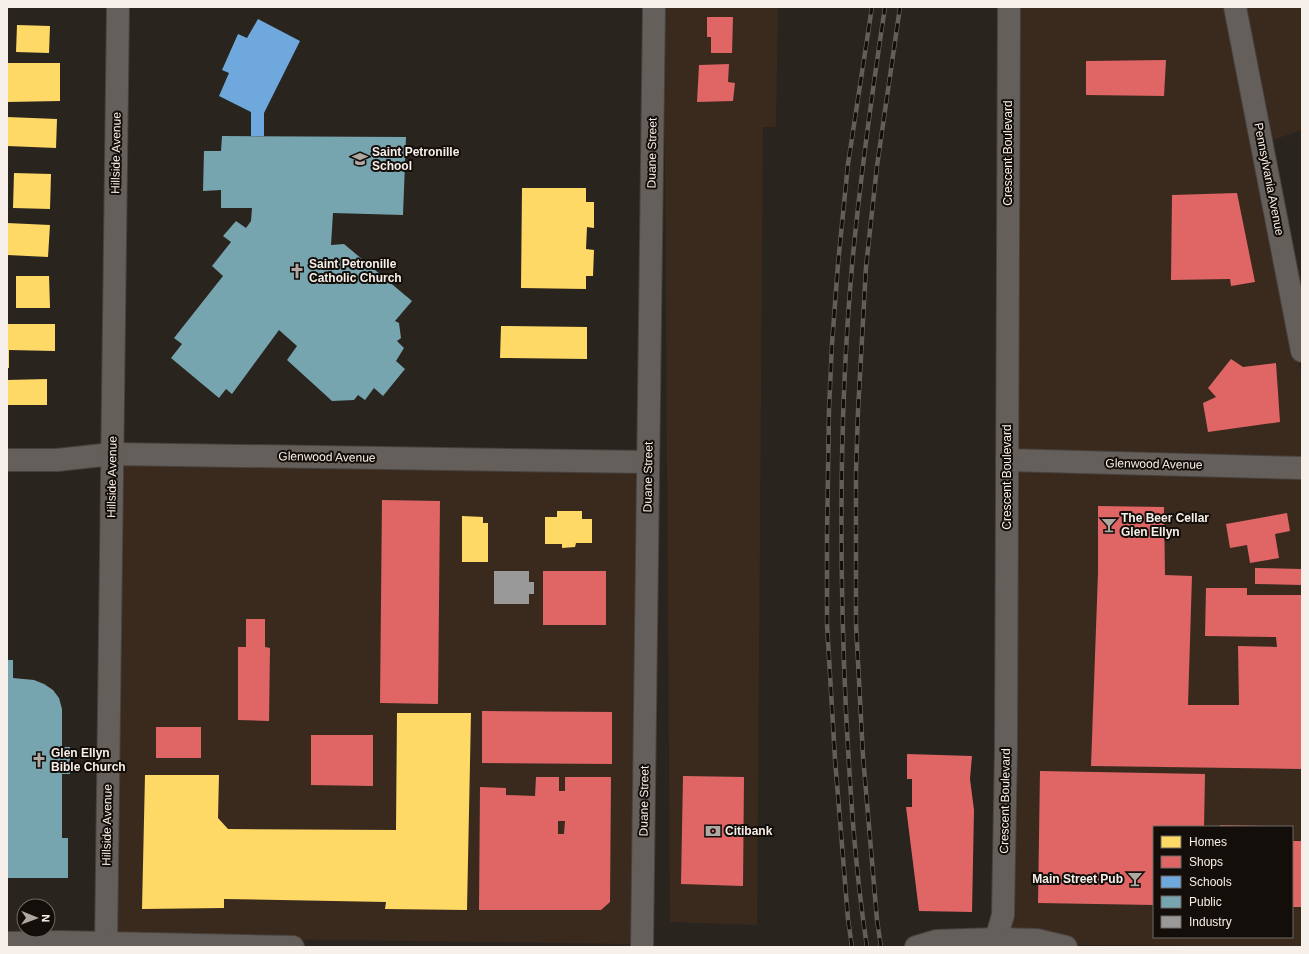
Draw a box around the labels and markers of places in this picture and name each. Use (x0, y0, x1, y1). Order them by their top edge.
place label: Saint Petronille School (372, 145, 460, 173)
school or university icon: Saint Petronille School (351, 150, 369, 168)
place label: Saint Petronille Catholic Church (309, 257, 402, 285)
church icon: Saint Petronille Catholic Church (288, 262, 306, 280)
place label: The Beer Cellar Glen Ellyn (1121, 511, 1209, 539)
bar icon: The Beer Cellar Glen Ellyn (1100, 516, 1118, 534)
place label: Glen Ellyn Bible Church (51, 746, 126, 774)
church icon: Glen Ellyn Bible Church (30, 751, 48, 769)
bank icon: Citibank (704, 822, 722, 840)
place label: Citibank (725, 824, 773, 838)
bar icon: Main Street Pub (1126, 870, 1144, 888)
place label: Main Street Pub (1032, 872, 1123, 886)

